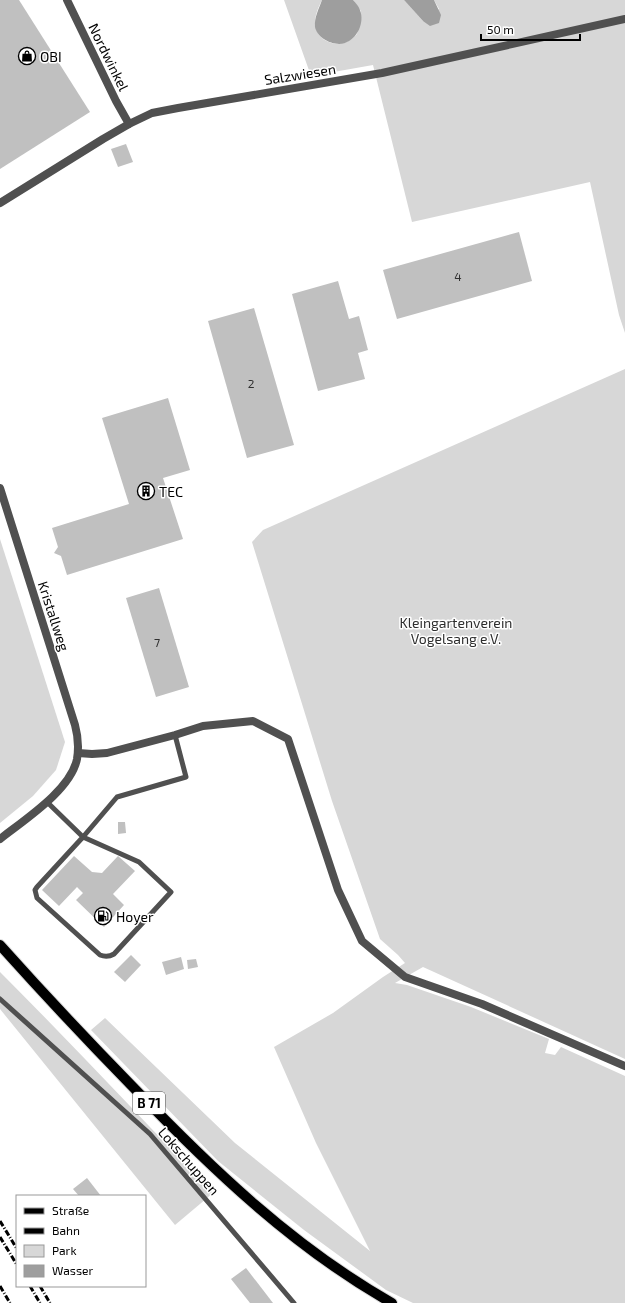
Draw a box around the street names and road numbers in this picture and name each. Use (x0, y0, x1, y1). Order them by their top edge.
street label: Nordwinkel (85, 20, 133, 94)
street label: Salzwiesen (263, 60, 337, 88)
street label: Kristallweg (35, 579, 73, 653)
road number: B 71 (133, 1092, 165, 1114)
street label: Lokschuppen (155, 1124, 223, 1198)

